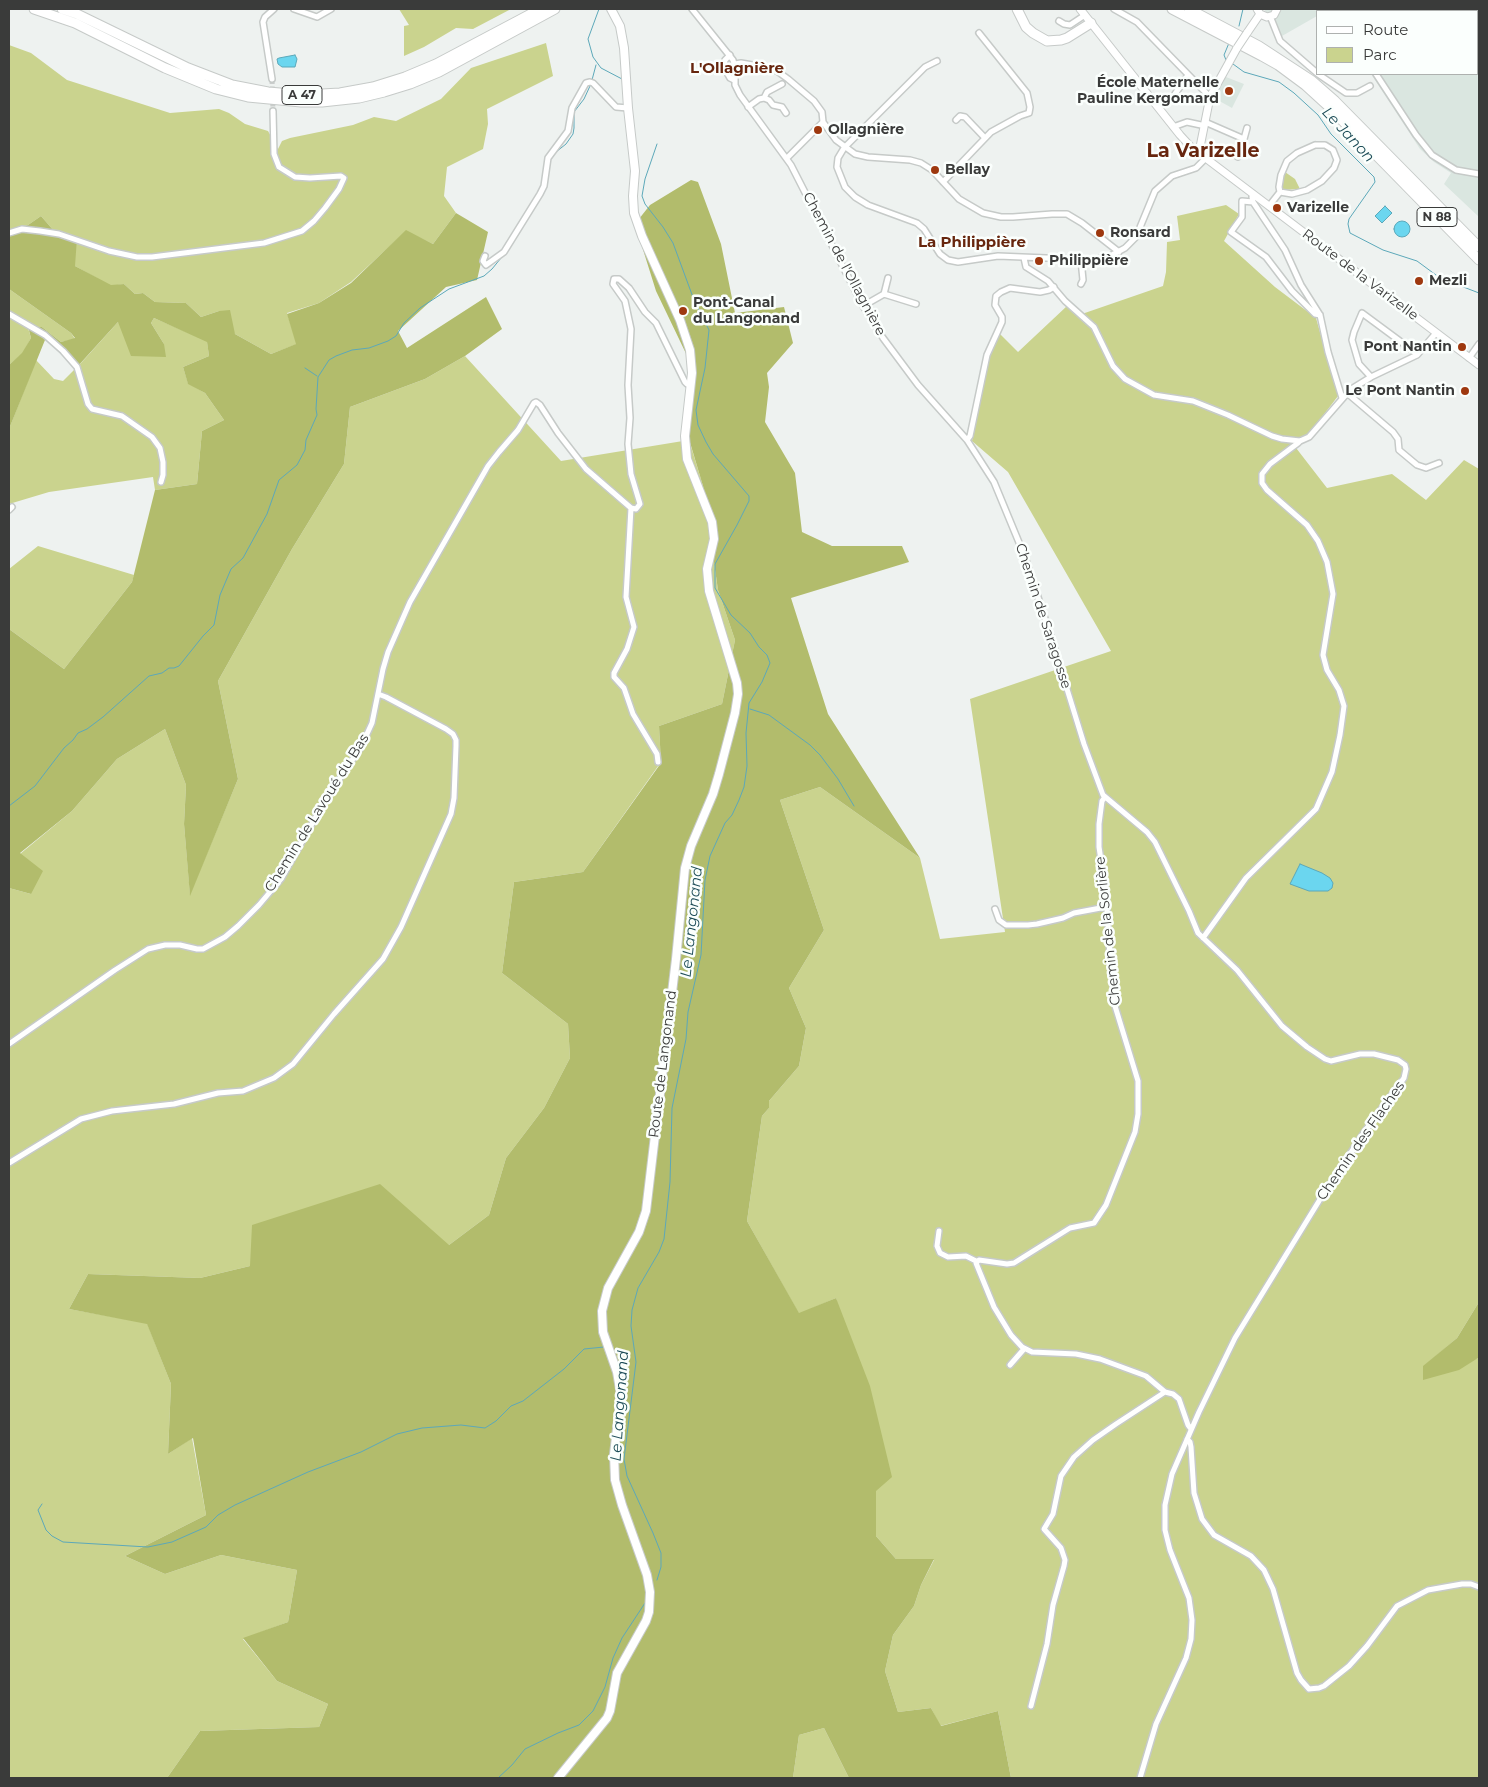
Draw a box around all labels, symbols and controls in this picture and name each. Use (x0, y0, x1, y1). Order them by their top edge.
legend (1316, 10, 1478, 75)
text: Route (1363, 20, 1408, 39)
text: Parc (1363, 45, 1397, 64)
district label: L'Ollagnière (690, 60, 784, 78)
place label: École Maternelle Pauline Kergomard (1077, 75, 1219, 108)
marker: École Maternelle Pauline Kergomard (1223, 85, 1235, 97)
road number: A 47 (282, 86, 322, 104)
water label: Le Janon (1318, 104, 1378, 166)
place label: Ollagnière (828, 122, 904, 138)
marker: Ollagnière (812, 124, 824, 136)
district label: La Varizelle (1147, 140, 1259, 162)
place label: Bellay (945, 162, 990, 178)
marker: Bellay (929, 164, 941, 176)
street label: Chemin de l'Ollagnière (799, 189, 889, 339)
place label: Varizelle (1287, 200, 1349, 216)
marker: Varizelle (1271, 202, 1283, 214)
road number: N 88 (1417, 208, 1457, 226)
place label: Ronsard (1110, 225, 1171, 241)
street label: Route de la Varizelle (1299, 226, 1421, 324)
marker: Ronsard (1094, 227, 1106, 239)
district label: La Philippière (918, 234, 1026, 252)
place label: Philippière (1049, 253, 1129, 269)
marker: Philippière (1033, 255, 1045, 267)
place label: Mezli (1429, 273, 1467, 289)
marker: Mezli (1413, 275, 1425, 287)
place label: Pont-Canal du Langonand (693, 295, 800, 328)
marker: Pont-Canal du Langonand (677, 305, 689, 317)
place label: Pont Nantin (1363, 339, 1452, 355)
marker: Pont Nantin (1456, 341, 1468, 353)
place label: Le Pont Nantin (1345, 383, 1455, 399)
marker: Le Pont Nantin (1459, 385, 1471, 397)
street label: Chemin de Saragosse (1012, 541, 1074, 691)
street label: Chemin de Lavoué du Bas (261, 731, 373, 895)
street label: Chemin de la Sorlière (1092, 856, 1124, 1006)
water label: Le Langonand (677, 866, 707, 978)
street label: Route de Langonand (646, 989, 680, 1139)
street label: Chemin des Flaches (1314, 1078, 1408, 1204)
water label: Le Langonand (607, 1350, 633, 1462)

